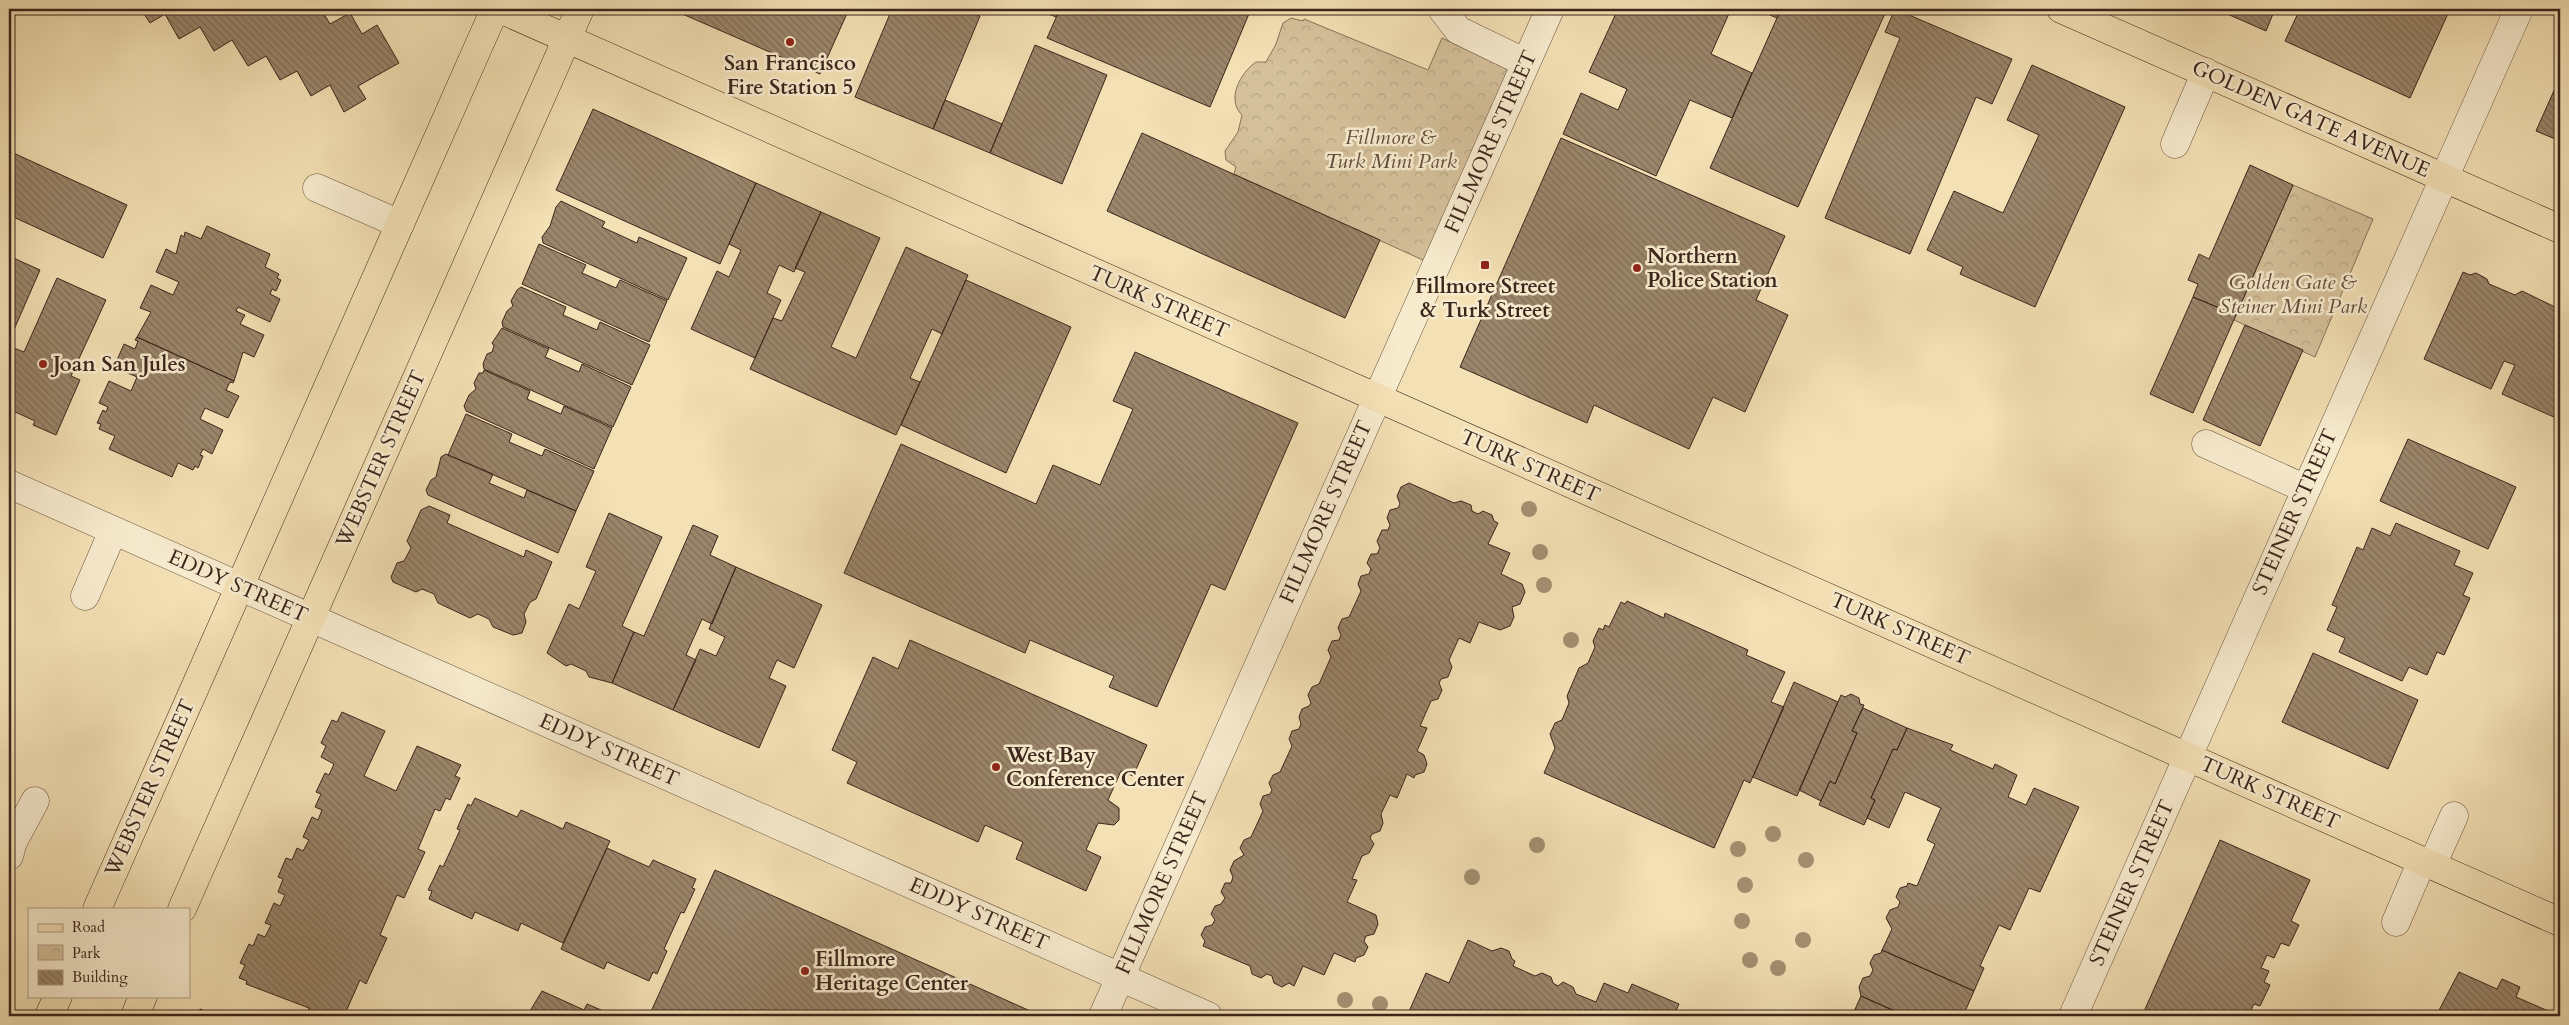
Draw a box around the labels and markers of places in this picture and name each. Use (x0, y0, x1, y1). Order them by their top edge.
marker: San Francisco Fire Station 5 (784, 36, 796, 48)
place label: San Francisco Fire Station 5 (724, 49, 856, 102)
place label: Northern Police Station (1647, 242, 1778, 295)
marker: Fillmore Street & Turk Street (1479, 259, 1491, 271)
marker: Northern Police Station (1631, 262, 1643, 274)
place label: Fillmore Street & Turk Street (1415, 272, 1556, 325)
place label: Joan San Jules (50, 350, 186, 379)
marker: Joan San Jules (37, 358, 49, 370)
place label: West Bay Conference Center (1005, 741, 1185, 794)
marker: West Bay Conference Center (990, 761, 1002, 773)
place label: Fillmore Heritage Center (815, 945, 969, 998)
marker: Fillmore Heritage Center (799, 965, 811, 977)

